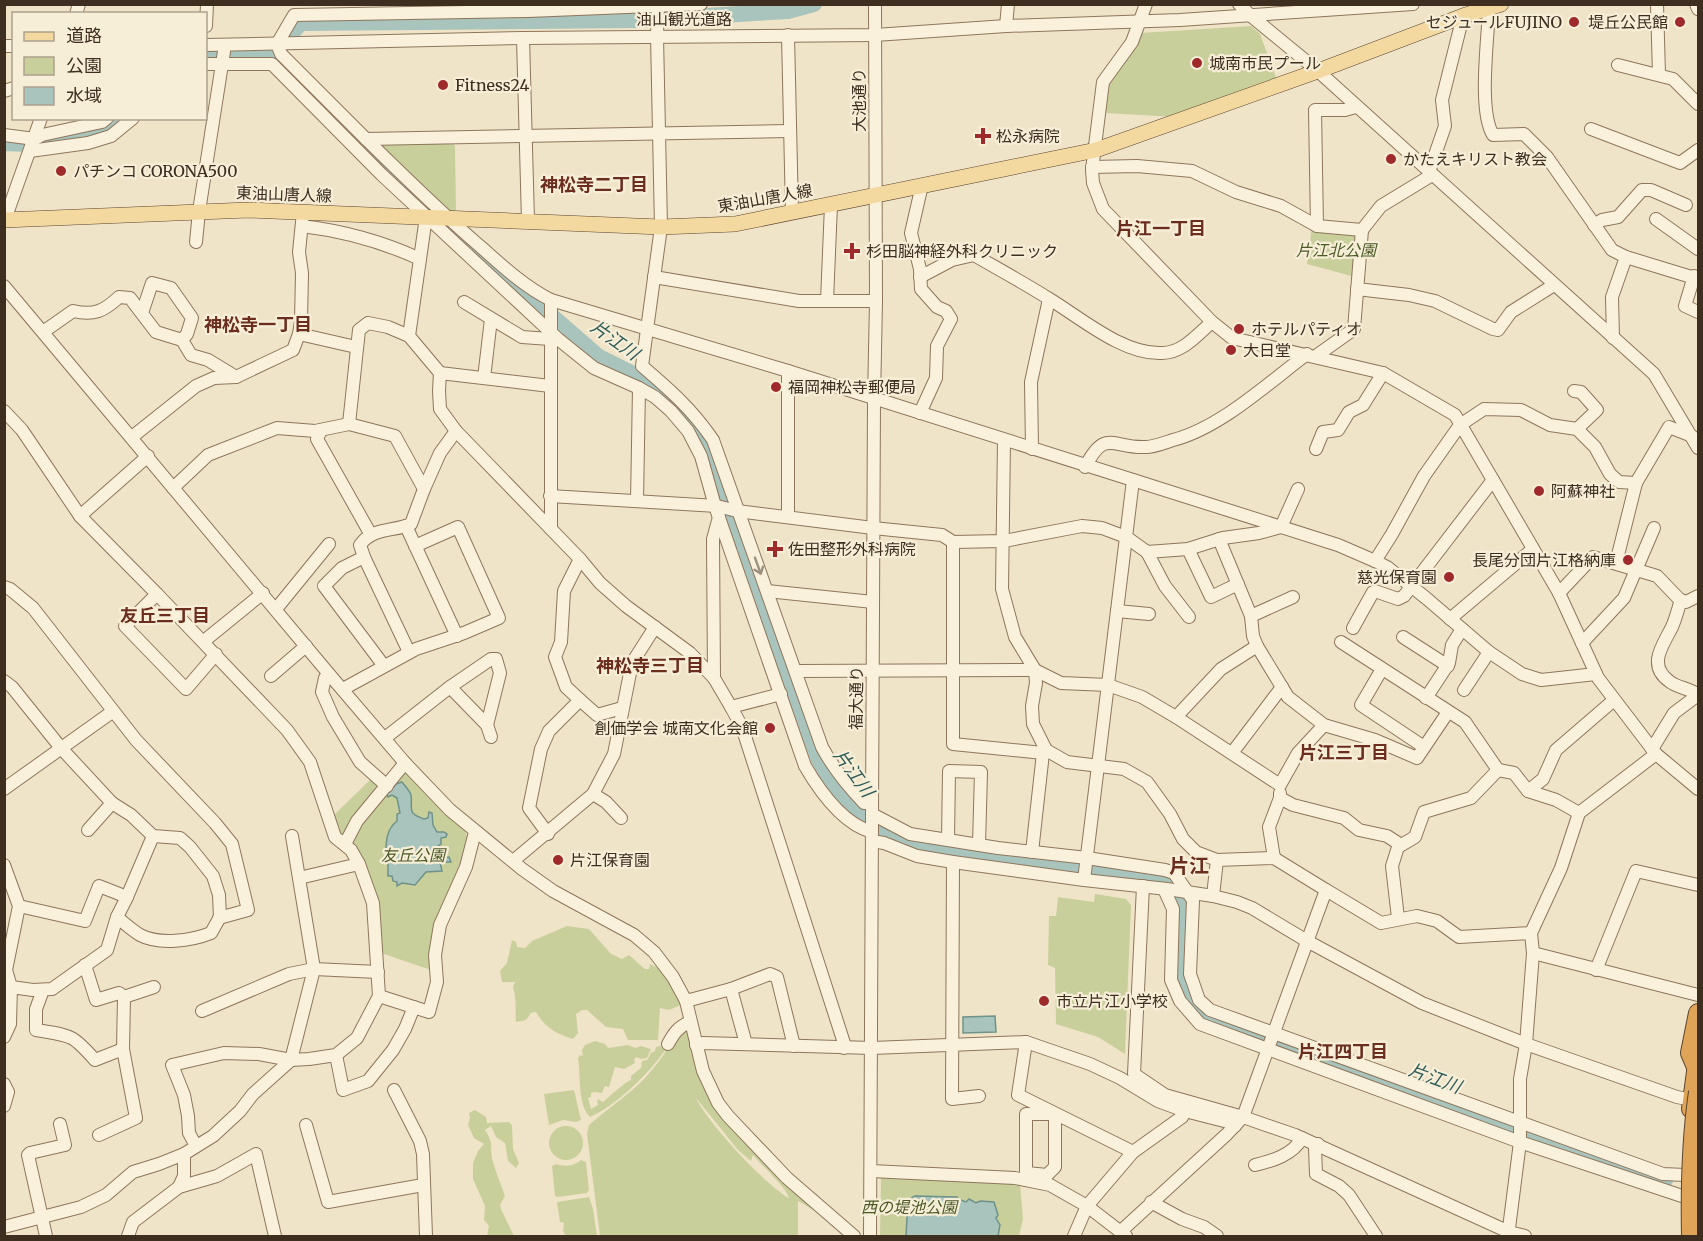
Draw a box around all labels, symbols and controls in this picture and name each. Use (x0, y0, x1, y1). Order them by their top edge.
street label: 油山観光道路 (636, 9, 732, 29)
legend (12, 12, 207, 120)
place label: セジュールFUJINO (1426, 12, 1562, 32)
place label: 堤丘公民館 (1588, 12, 1668, 32)
marker: セジュールFUJINO (1567, 15, 1581, 29)
marker: 堤丘公民館 (1673, 15, 1687, 29)
text: 道路 (66, 24, 102, 47)
place label: 城南市民プール (1209, 53, 1321, 73)
text: 公園 (66, 54, 102, 77)
marker: 城南市民プール (1190, 56, 1204, 70)
street label: 大池通り (849, 68, 869, 132)
place label: Fitness24 (455, 75, 529, 95)
marker: Fitness24 (436, 78, 450, 92)
text: 水域 (66, 84, 102, 107)
place label: 松永病院 (996, 126, 1060, 146)
marker: 松永病院 (974, 127, 992, 145)
place label: かたえキリスト教会 (1403, 149, 1547, 169)
marker: かたえキリスト教会 (1384, 152, 1398, 166)
place label: パチンコ CORONA500 (73, 161, 238, 181)
marker: パチンコ CORONA500 (54, 164, 68, 178)
district label: 神松寺二丁目 (540, 173, 648, 196)
street label: 東油山唐人線 (716, 180, 814, 216)
street label: 東油山唐人線 (236, 182, 332, 206)
district label: 片江一丁目 (1116, 217, 1206, 240)
park label: 片江北公園 (1296, 240, 1378, 260)
place label: 杉田脳神経外科クリニック (866, 241, 1058, 261)
marker: 杉田脳神経外科クリニック (843, 242, 861, 260)
district label: 神松寺一丁目 (204, 313, 312, 336)
water label: 片江川 (586, 315, 645, 366)
place label: ホテルパティオ (1251, 319, 1362, 339)
marker: ホテルパティオ (1232, 322, 1246, 336)
place label: 大日堂 (1243, 340, 1291, 360)
marker: 大日堂 (1224, 343, 1238, 357)
place label: 福岡神松寺郵便局 (788, 377, 916, 397)
marker: 福岡神松寺郵便局 (769, 380, 783, 394)
place label: 阿蘇神社 (1551, 481, 1615, 501)
marker: 阿蘇神社 (1532, 484, 1546, 498)
place label: 佐田整形外科病院 (788, 539, 916, 559)
marker: 佐田整形外科病院 (766, 540, 784, 558)
place label: 長尾分団片江格納庫 (1472, 550, 1616, 570)
marker: 長尾分団片江格納庫 (1621, 553, 1635, 567)
one-way arrow (753, 556, 764, 574)
place label: 慈光保育園 (1357, 567, 1437, 587)
marker: 慈光保育園 (1442, 570, 1456, 584)
district label: 友丘三丁目 (120, 604, 210, 627)
district label: 神松寺三丁目 (596, 654, 704, 677)
street label: 福大通り (845, 666, 867, 730)
place label: 創価学会 城南文化会館 (594, 718, 758, 738)
marker: 創価学会 城南文化会館 (763, 721, 777, 735)
district label: 片江三丁目 (1299, 741, 1389, 764)
water label: 片江川 (829, 744, 880, 803)
park label: 友丘公園 (381, 845, 447, 865)
place label: 片江保育園 (570, 850, 650, 870)
marker: 片江保育園 (551, 853, 565, 867)
district label: 片江 (1169, 853, 1209, 878)
place label: 市立片江小学校 (1056, 991, 1168, 1011)
marker: 市立片江小学校 (1037, 994, 1051, 1008)
district label: 片江四丁目 (1298, 1040, 1388, 1063)
water label: 片江川 (1406, 1058, 1466, 1099)
park label: 西の堤池公園 (861, 1197, 959, 1217)

